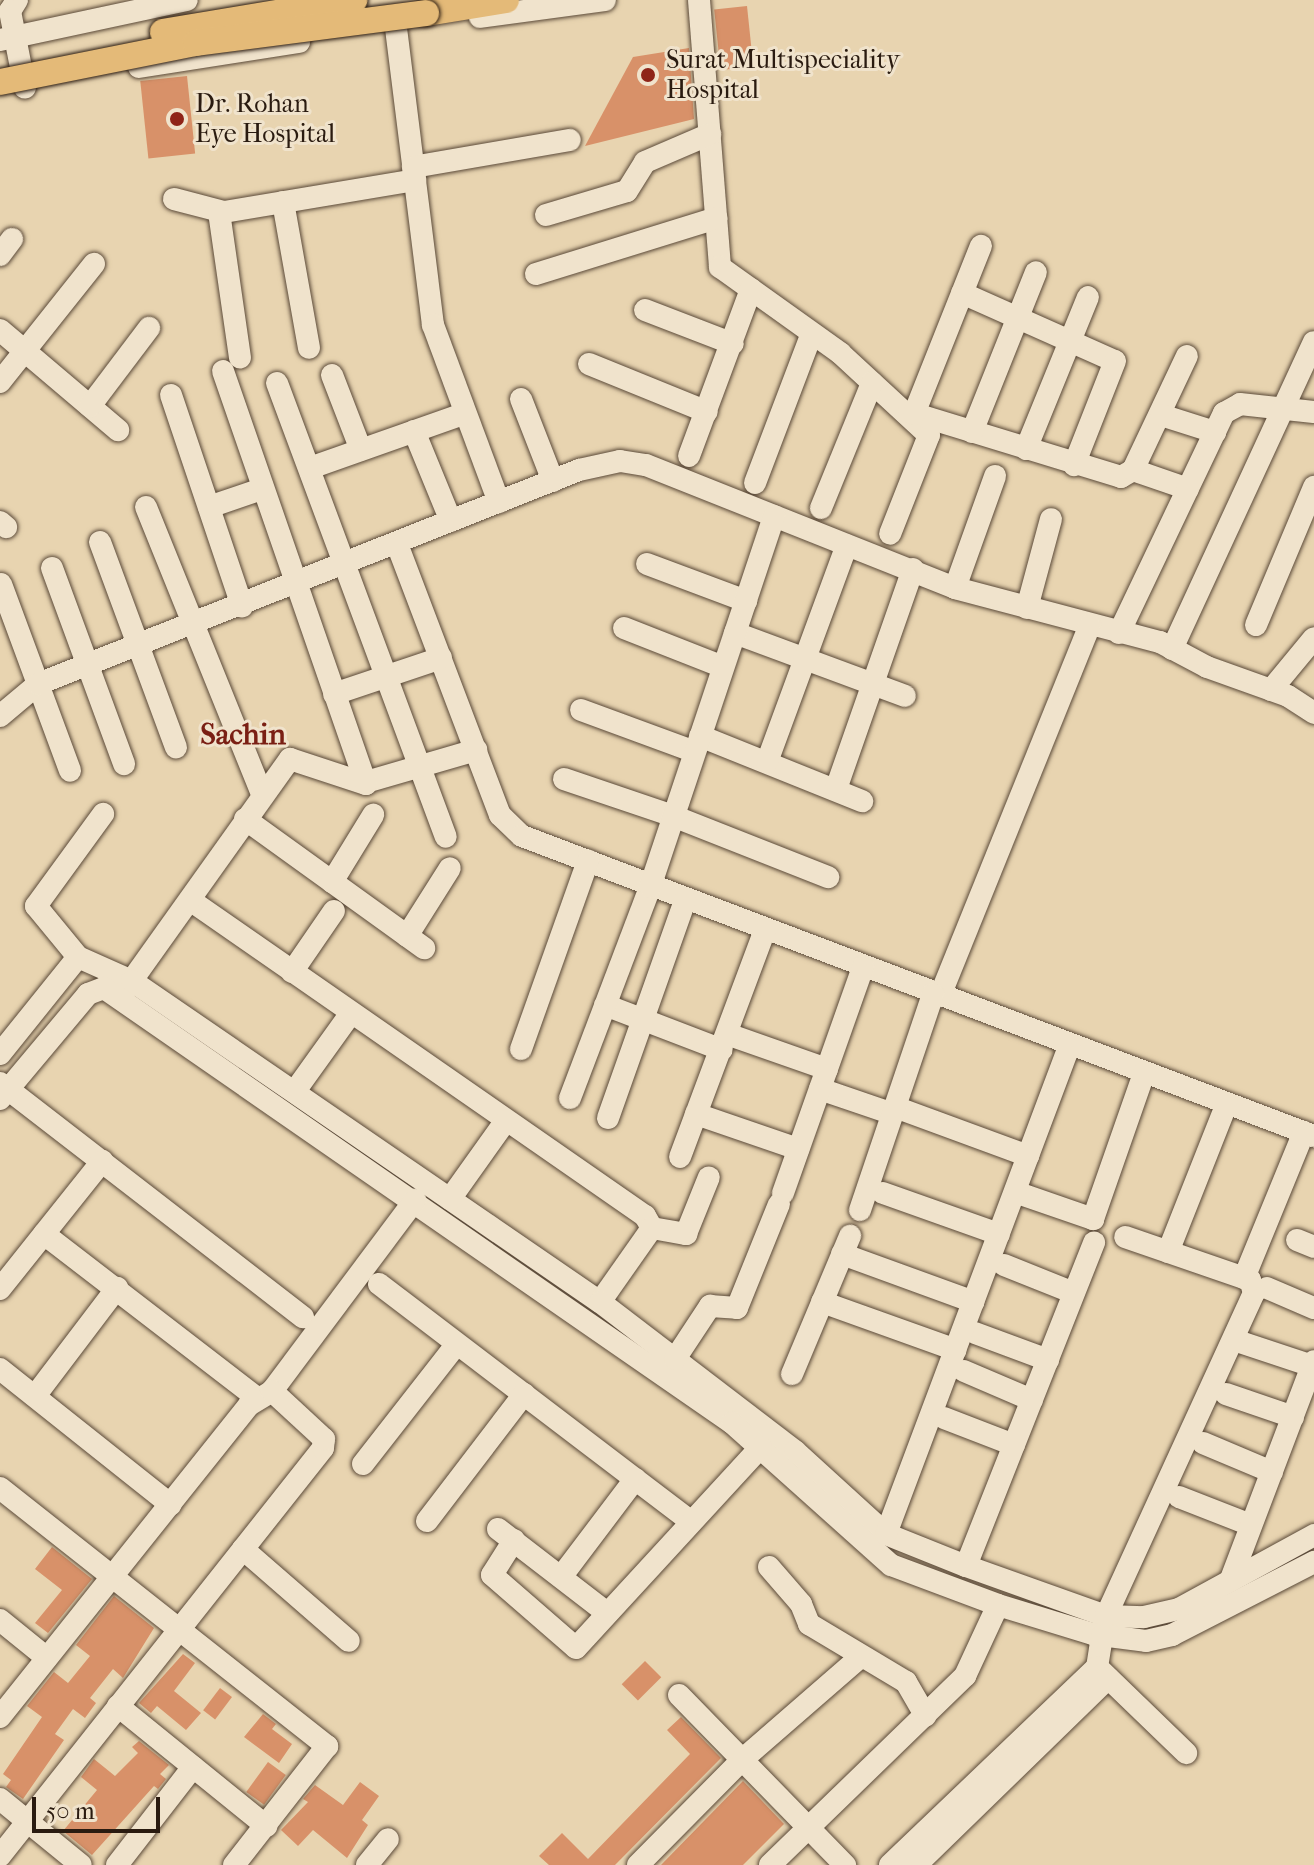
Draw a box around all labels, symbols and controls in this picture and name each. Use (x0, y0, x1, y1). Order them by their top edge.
place label: Surat Multispeciality Hospital (666, 44, 900, 106)
marker: Surat Multispeciality Hospital (637, 64, 659, 86)
place label: Dr. Rohan Eye Hospital (195, 88, 335, 150)
marker: Dr. Rohan Eye Hospital (166, 108, 188, 130)
district label: Sachin (200, 717, 286, 753)
scale bar (36, 1781, 164, 1831)
text: 50 m (46, 1797, 95, 1825)

